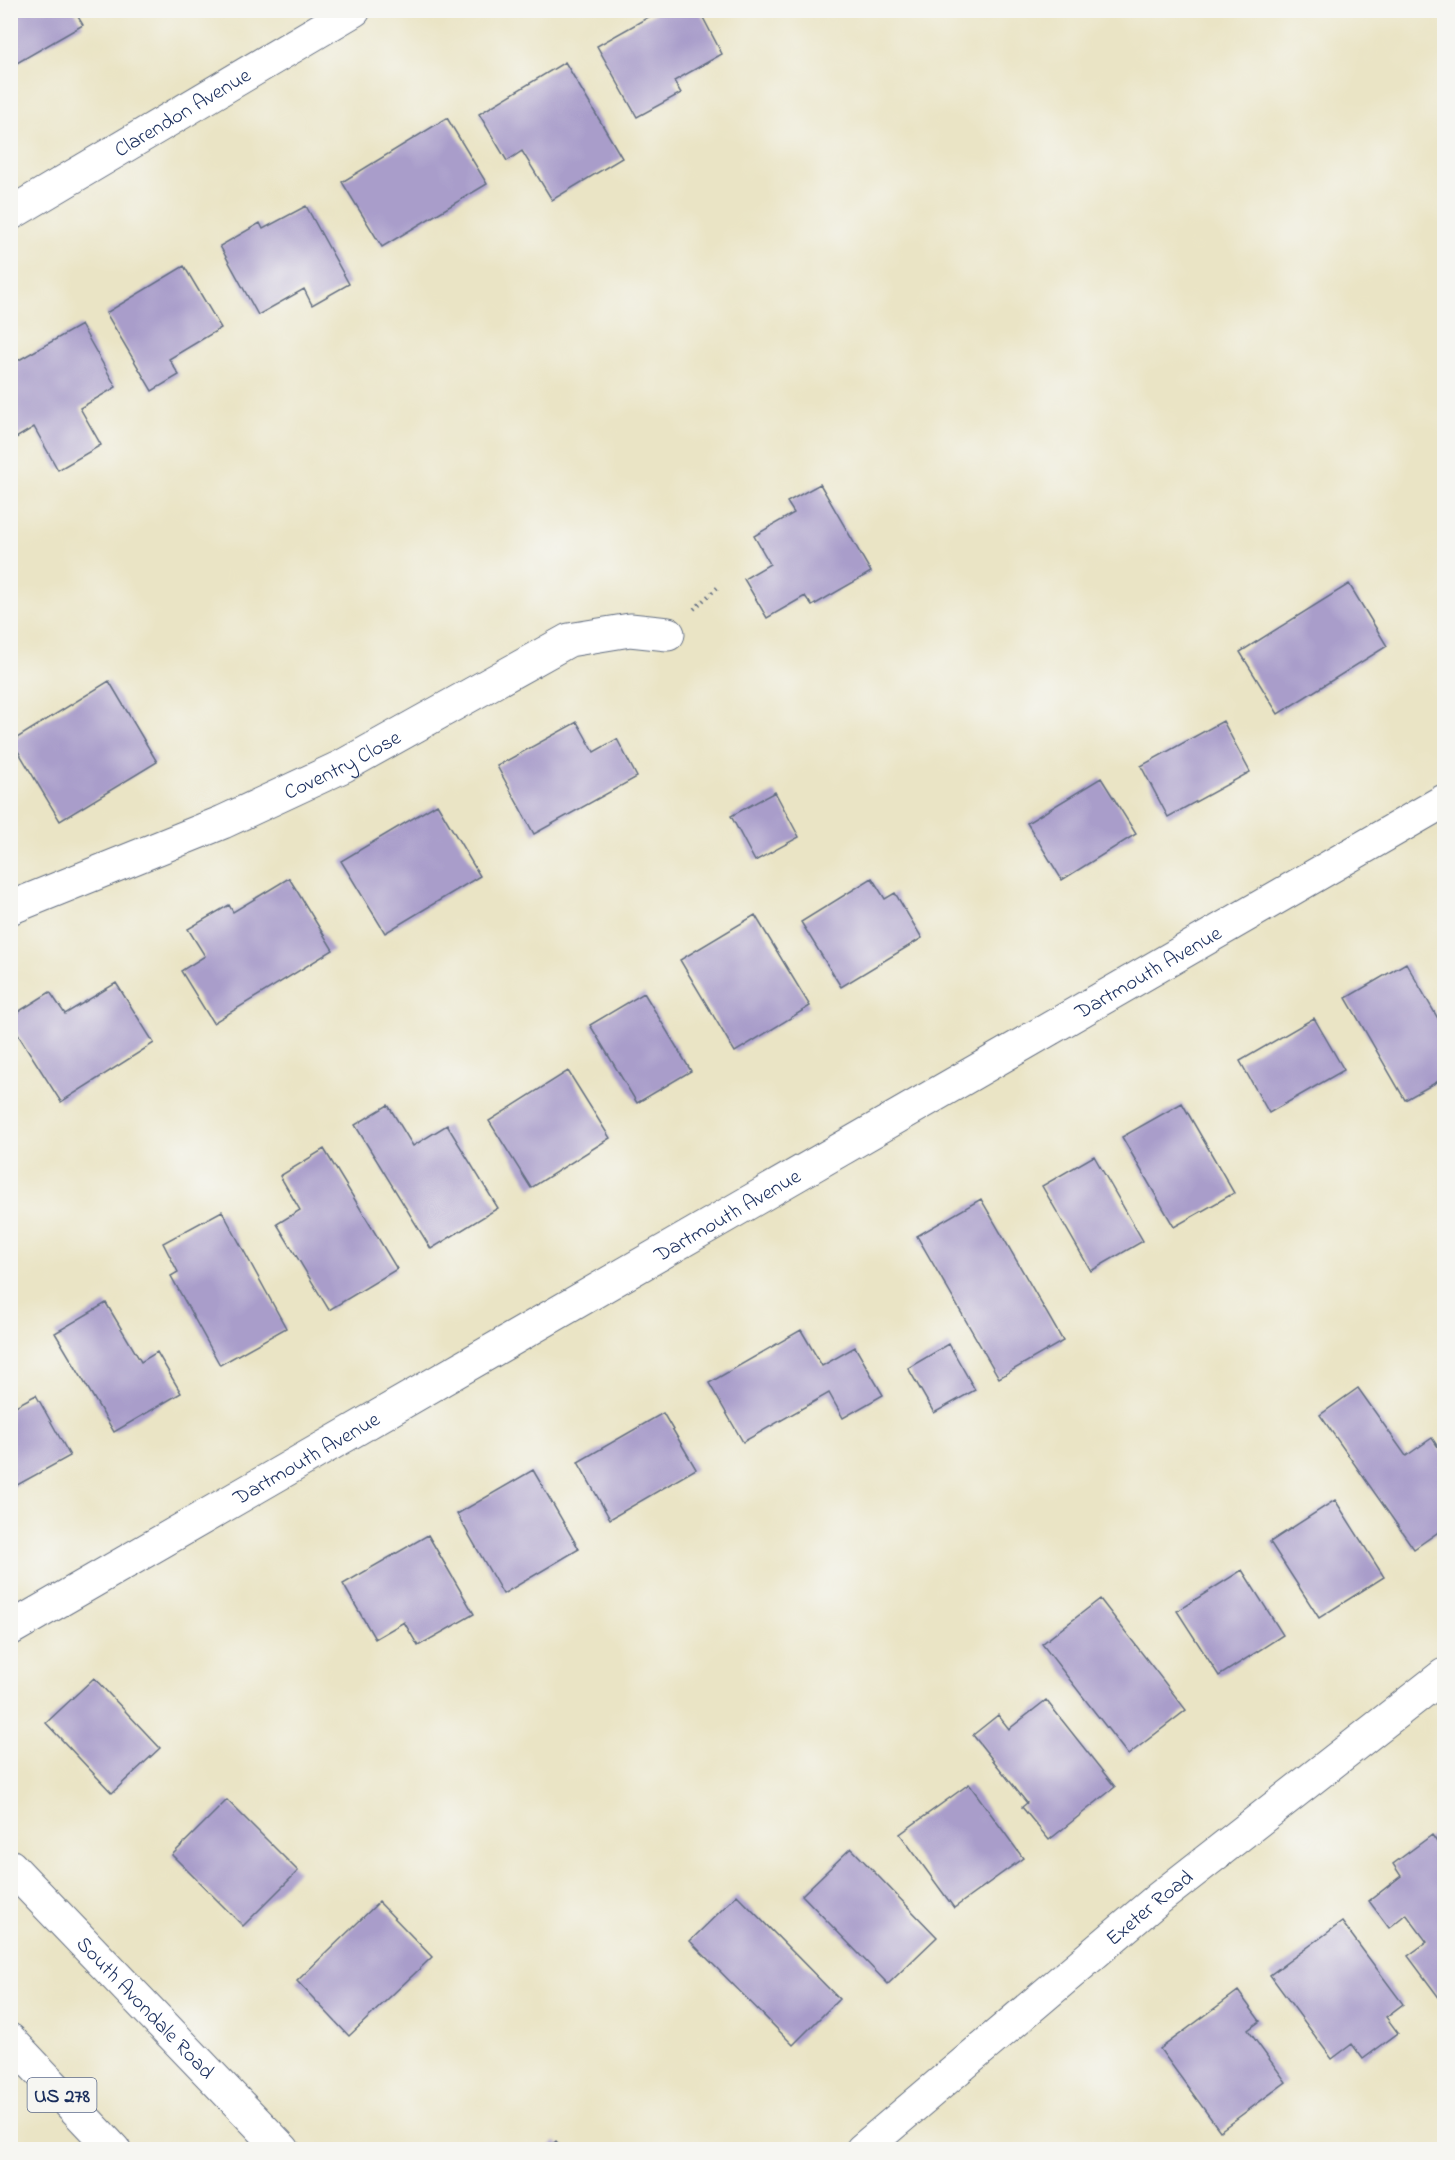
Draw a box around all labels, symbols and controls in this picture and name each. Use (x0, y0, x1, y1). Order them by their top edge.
street label: Clarendon Avenue (109, 61, 257, 166)
street label: Coventry Close (280, 723, 407, 808)
street label: Dartmouth Avenue (1069, 919, 1228, 1028)
street label: Dartmouth Avenue (648, 1162, 807, 1271)
street label: Dartmouth Avenue (228, 1405, 386, 1514)
street label: Exeter Road (1100, 1864, 1201, 1954)
street label: South Avondale Road (68, 1931, 220, 2087)
road number: US 278 (28, 2078, 97, 2112)

